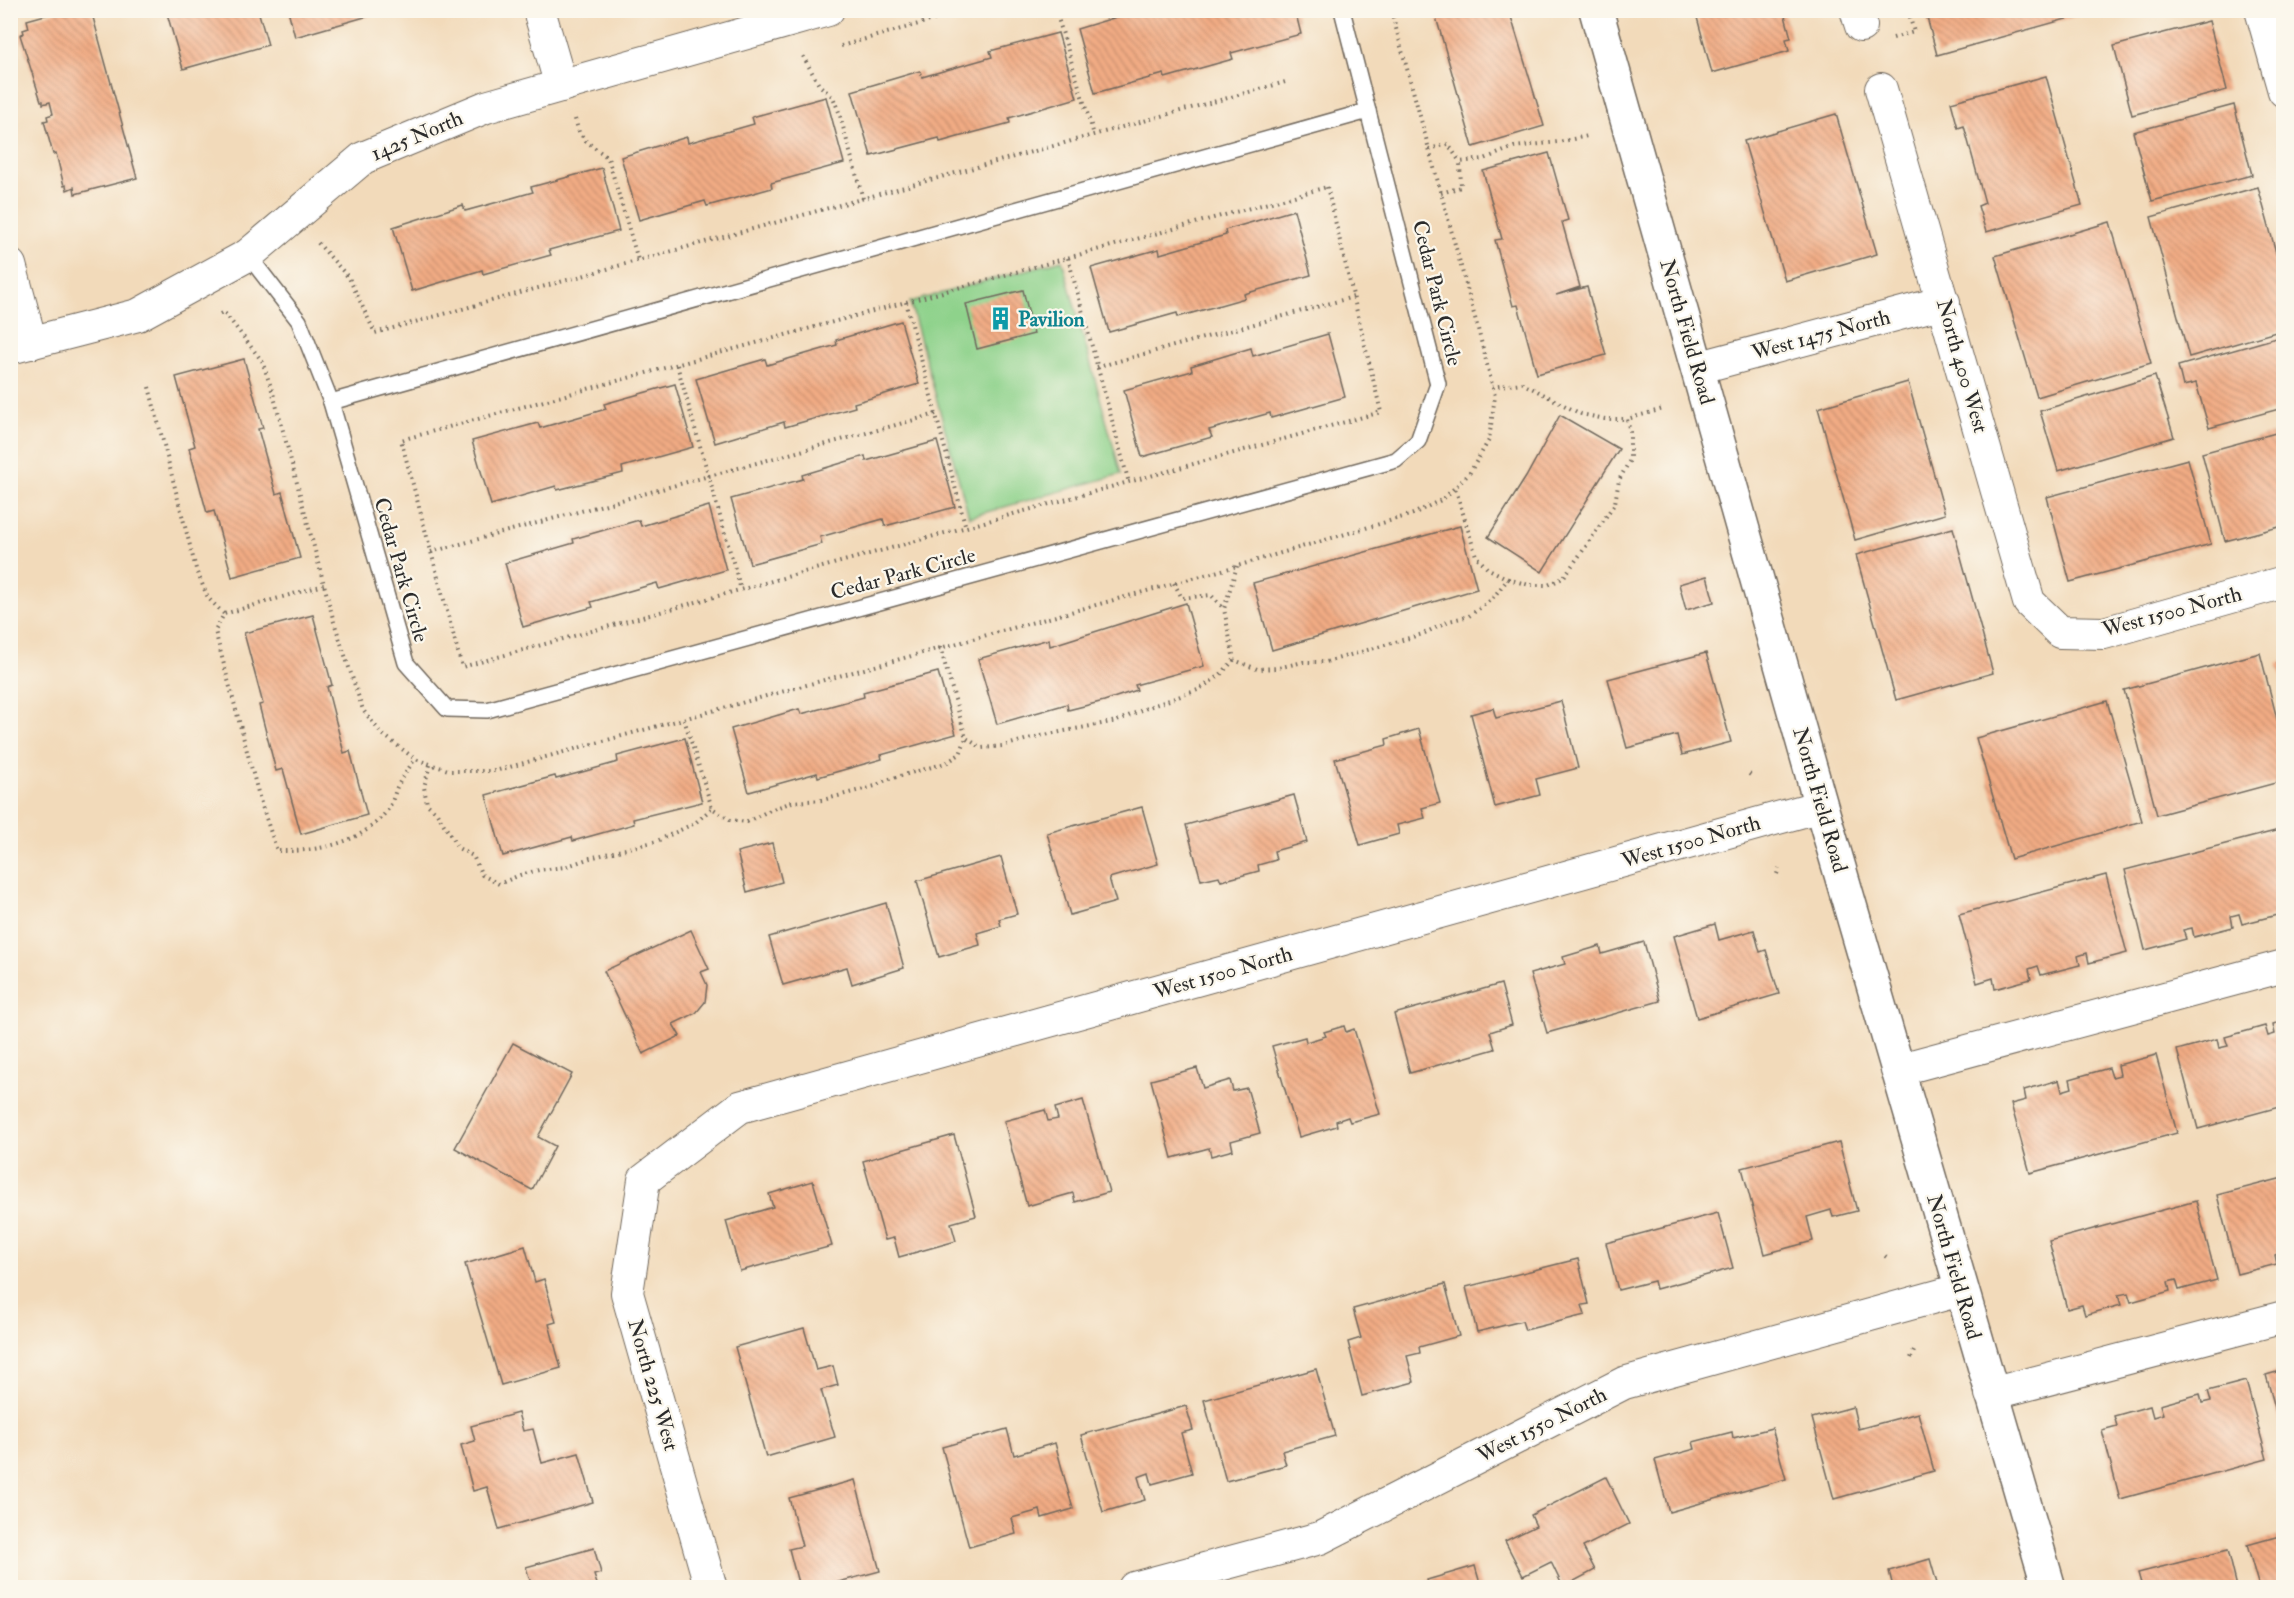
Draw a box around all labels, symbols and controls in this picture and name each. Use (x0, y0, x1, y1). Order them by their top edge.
street label: 1425 North (367, 105, 467, 167)
street label: Cedar Park Circle (1406, 217, 1468, 369)
street label: North Field Road (1653, 256, 1721, 408)
street label: North 400 West (1930, 296, 1994, 436)
street label: West 1475 North (1748, 304, 1893, 367)
building icon: Pavilion (987, 306, 1013, 332)
place label: Pavilion (1018, 306, 1085, 333)
street label: Cedar Park Circle (367, 495, 435, 646)
street label: Cedar Park Circle (827, 542, 979, 606)
street label: West 1500 North (2098, 580, 2245, 644)
street label: North Field Road (1786, 724, 1854, 876)
street label: West 1500 North (1617, 809, 1764, 875)
street label: West 1500 North (1149, 940, 1296, 1006)
street label: North Field Road (1920, 1191, 1988, 1343)
street label: North 225 West (621, 1316, 685, 1454)
street label: West 1550 North (1472, 1381, 1611, 1470)

